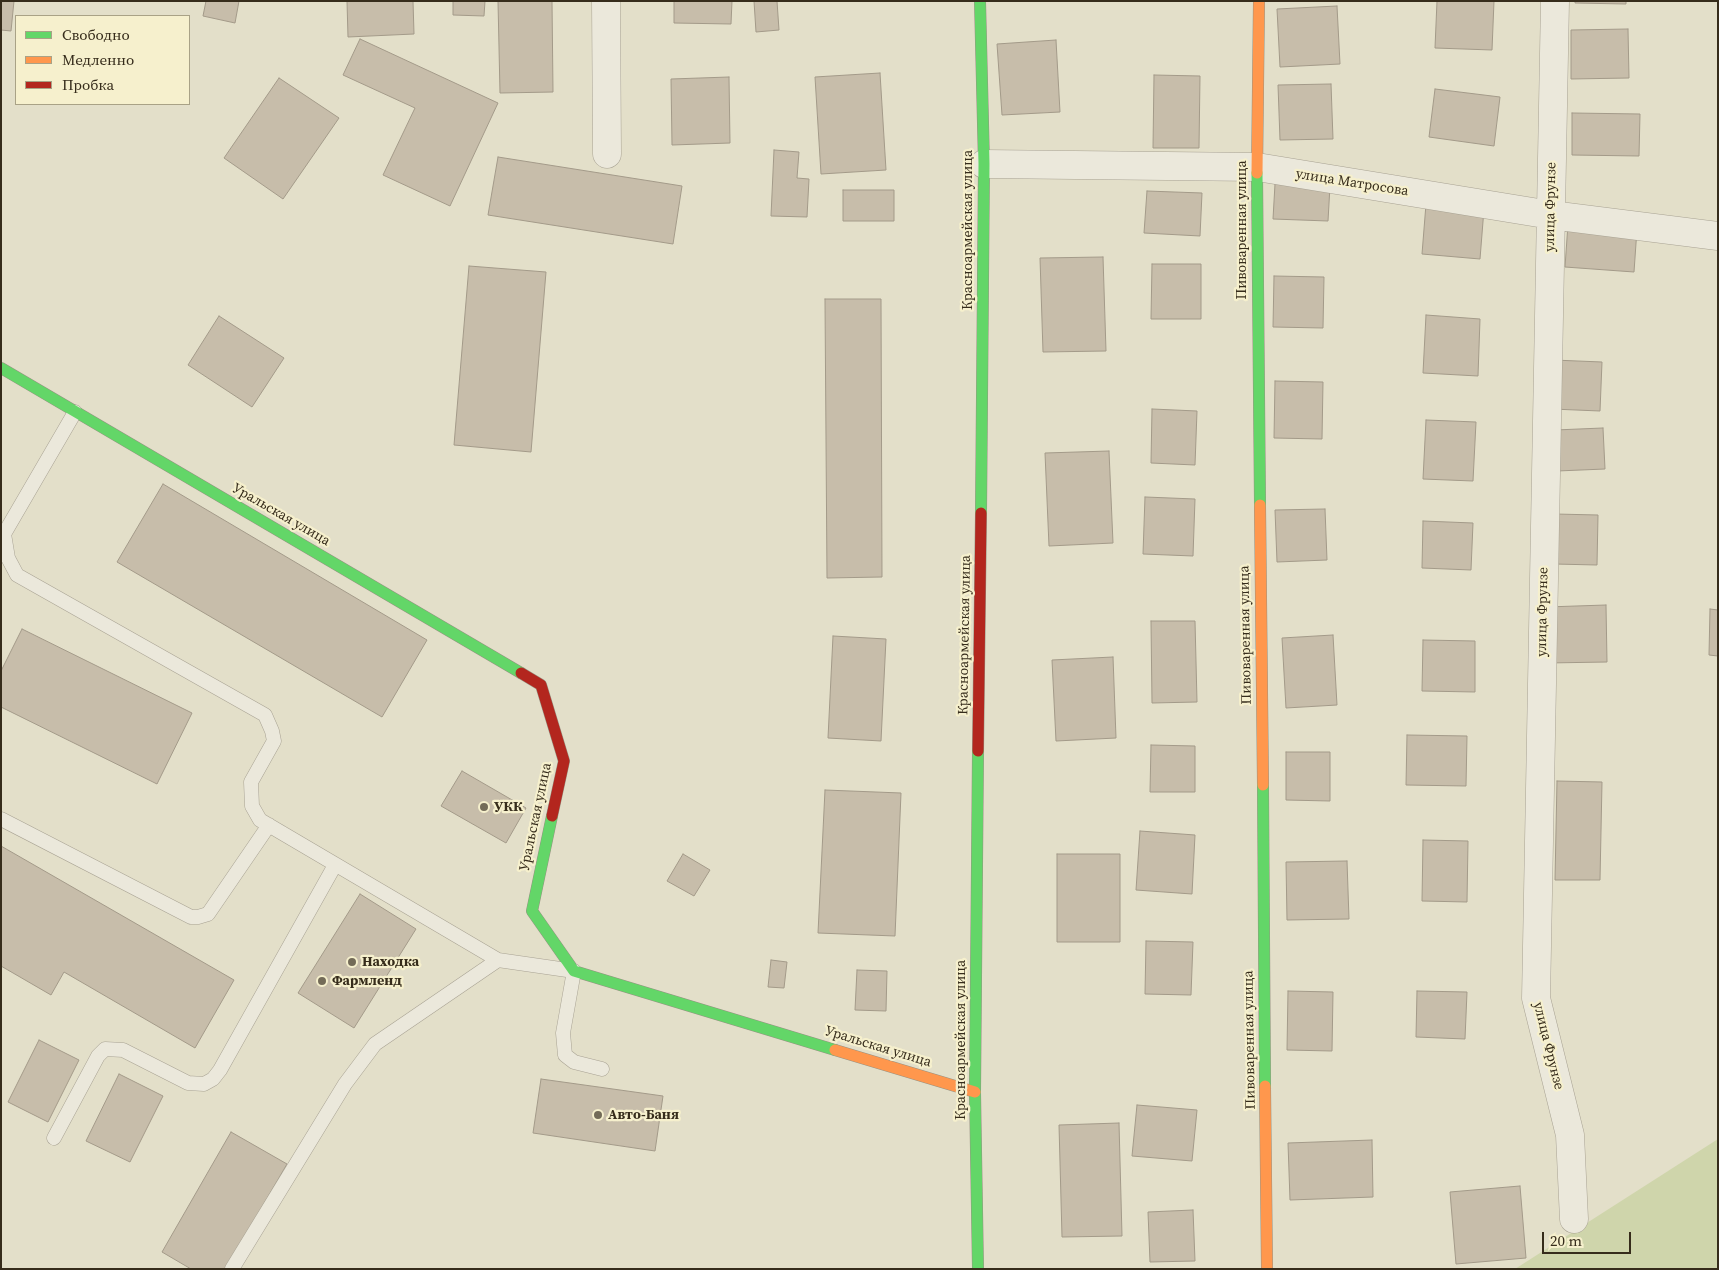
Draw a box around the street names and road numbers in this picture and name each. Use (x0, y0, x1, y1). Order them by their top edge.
street label: Красноармейская улица (960, 150, 976, 310)
street label: Пивоваренная улица (1234, 160, 1250, 300)
street label: улица Фрунзе (1542, 162, 1560, 252)
street label: улица Матросова (1294, 166, 1410, 200)
street label: Уральская улица (229, 480, 333, 550)
street label: Красноармейская улица (955, 555, 975, 715)
street label: Пивоваренная улица (1236, 565, 1256, 705)
street label: улица Фрунзе (1534, 567, 1552, 657)
street label: Уральская улица (516, 761, 556, 873)
street label: Красноармейская улица (953, 960, 969, 1120)
street label: Пивоваренная улица (1240, 970, 1260, 1110)
street label: улица Фрунзе (1529, 1000, 1567, 1092)
street label: Уральская улица (823, 1023, 933, 1071)

